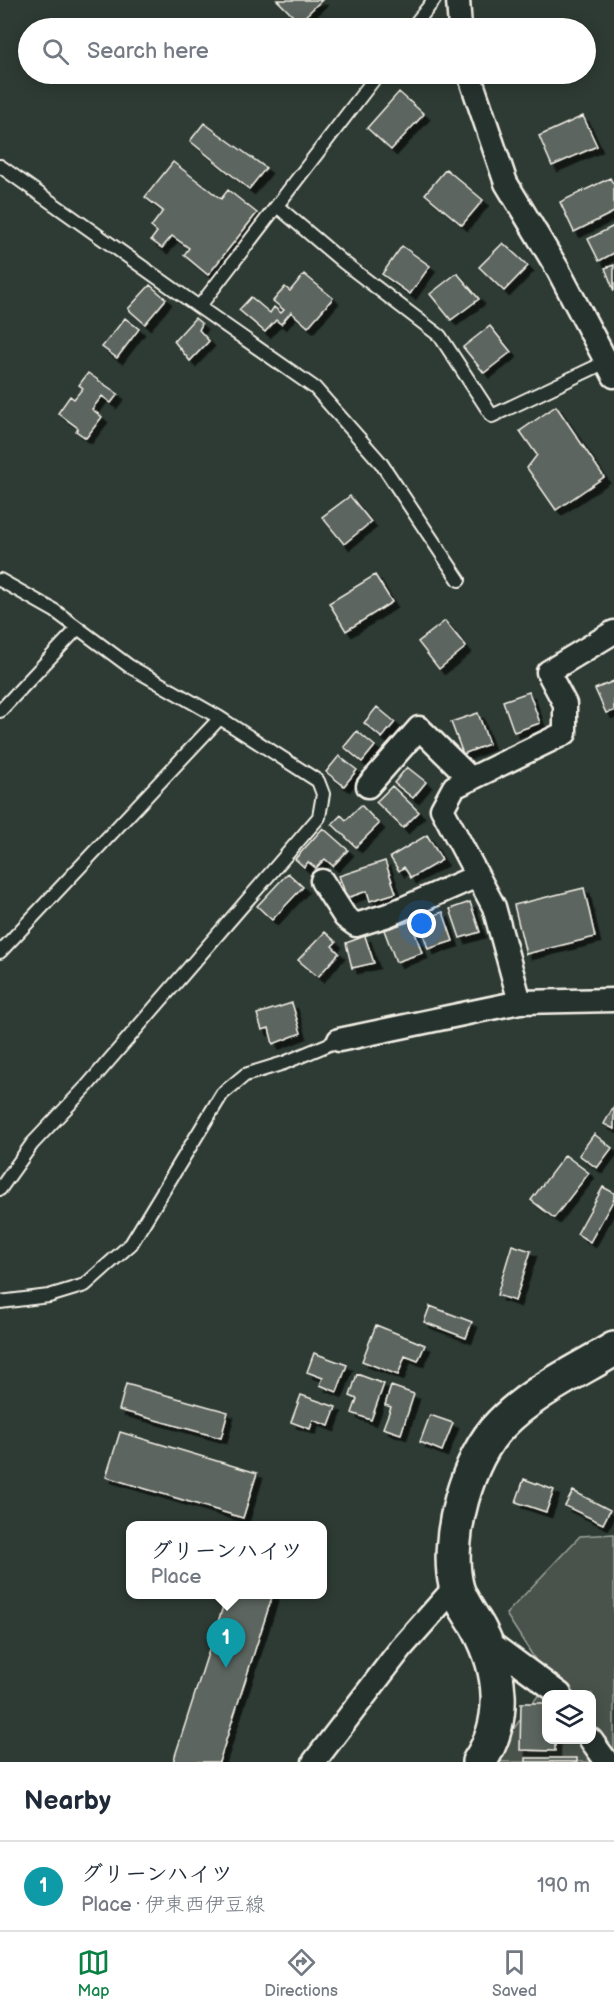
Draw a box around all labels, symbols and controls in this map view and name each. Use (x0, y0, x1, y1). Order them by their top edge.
search box (18, 18, 596, 84)
icon: search (39, 35, 72, 68)
text: Search here (87, 38, 209, 65)
your location (407, 909, 436, 938)
popup (126, 1521, 327, 1599)
text: グリーンハイツ (151, 1538, 302, 1565)
text: Place (151, 1565, 201, 1589)
pin: 1 (206, 1618, 246, 1668)
map controls (542, 1690, 596, 1744)
button: layers (542, 1690, 596, 1744)
text: Nearby (24, 1786, 111, 1817)
text: グリーンハイツ (81, 1861, 233, 1888)
text: 1 (39, 1874, 48, 1898)
text: 190 m (537, 1874, 590, 1898)
text: Place · 伊東西伊豆線 (81, 1893, 265, 1917)
tab: Map (77, 1946, 110, 2001)
tab: Directions (264, 1946, 338, 2001)
tab: Saved (492, 1946, 537, 2001)

